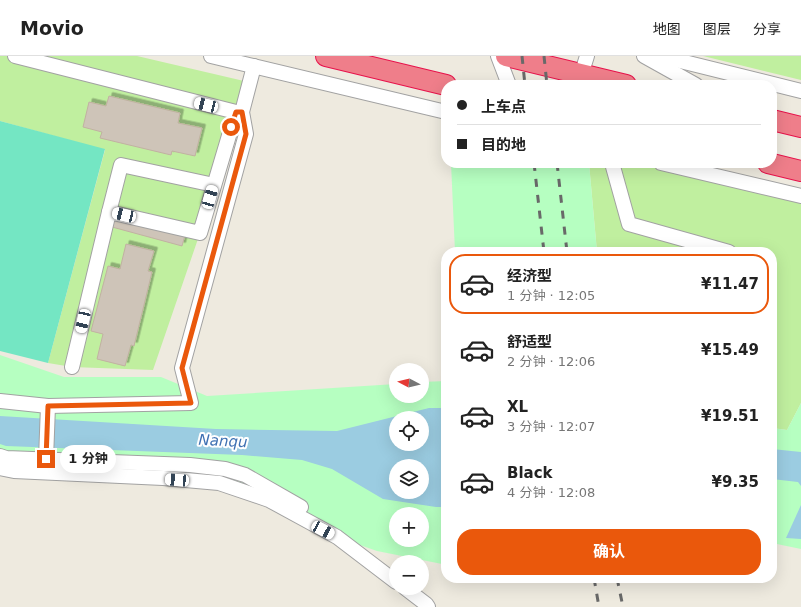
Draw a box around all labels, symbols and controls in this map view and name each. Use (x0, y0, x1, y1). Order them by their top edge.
text: Movio (20, 17, 84, 39)
text: 地图 (653, 21, 681, 37)
text: 图层 (703, 21, 731, 37)
text: 分享 (753, 21, 781, 37)
car (193, 96, 219, 114)
text: 上车点 (481, 98, 526, 116)
route start (222, 118, 240, 136)
text: 目的地 (481, 136, 526, 154)
car (201, 184, 219, 210)
car (111, 206, 137, 224)
icon: car (459, 266, 495, 302)
text: 经济型 (507, 267, 552, 285)
text: ¥11.47 (701, 275, 759, 293)
text: 1 分钟 · 12:05 (507, 288, 595, 303)
car (74, 308, 92, 334)
icon: car (459, 332, 495, 368)
text: 舒适型 (507, 333, 552, 351)
text: ¥15.49 (701, 341, 759, 359)
text: 2 分钟 · 12:06 (507, 354, 595, 369)
north arrow (389, 363, 429, 403)
map controls (389, 363, 429, 595)
icon: car (459, 398, 495, 434)
text: XL (507, 398, 528, 416)
text: ¥19.51 (701, 407, 759, 425)
button: locate (389, 411, 429, 451)
text: 3 分钟 · 12:07 (507, 419, 595, 434)
water label: Nanqu (198, 431, 248, 451)
callout: 1 分钟 (60, 445, 116, 473)
route end (37, 450, 55, 468)
text: 1 分钟 (68, 451, 108, 466)
button: layers (389, 459, 429, 499)
icon: car (459, 464, 495, 500)
text: Black (507, 464, 553, 482)
car (165, 473, 189, 487)
text: ¥9.35 (712, 473, 759, 491)
text: 4 分钟 · 12:08 (507, 485, 595, 500)
button: + (389, 507, 429, 547)
car (310, 519, 336, 541)
button: 确认 (457, 529, 761, 575)
button: − (389, 555, 429, 595)

